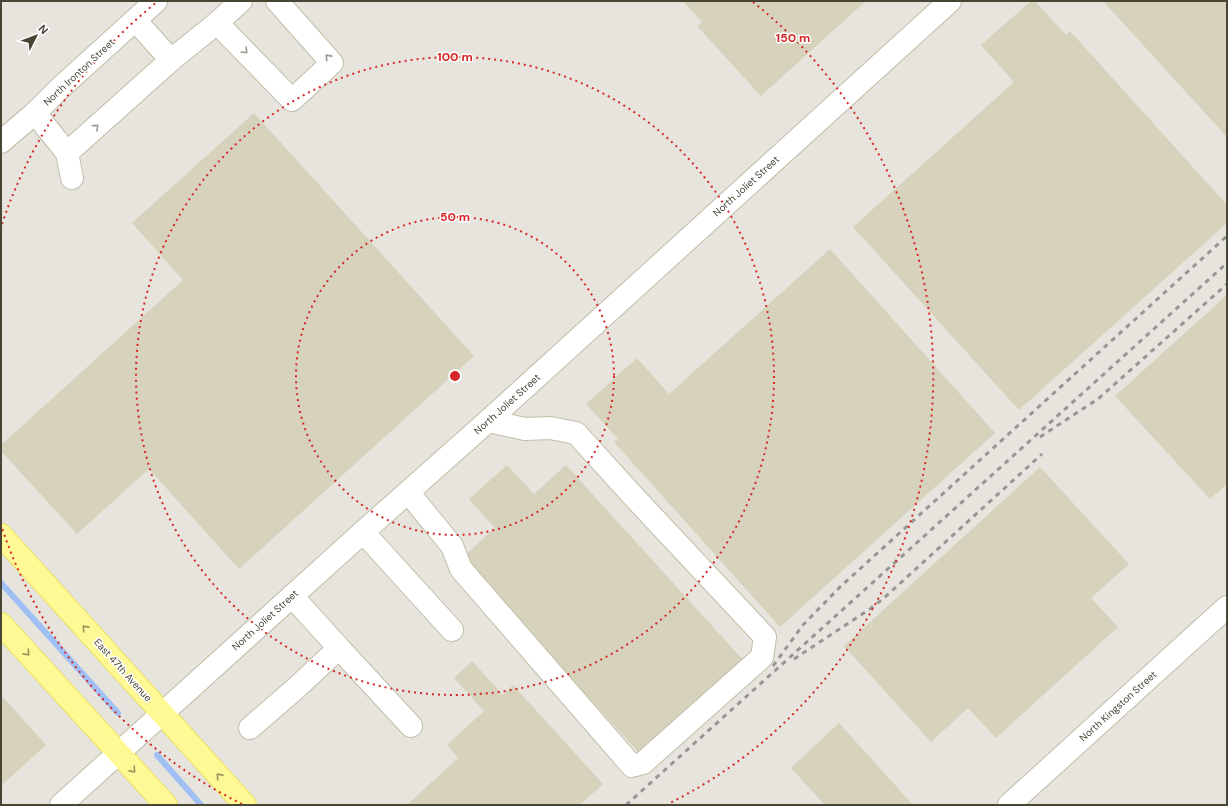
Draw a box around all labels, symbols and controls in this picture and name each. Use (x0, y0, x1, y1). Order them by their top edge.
north arrow (16, 16, 56, 56)
text: N (36, 22, 51, 37)
text: 150 m (776, 30, 810, 46)
street label: North Ironton Street (41, 36, 117, 108)
one-way arrow (240, 46, 247, 54)
text: 100 m (437, 49, 473, 65)
one-way arrow (325, 55, 332, 62)
one-way arrow (92, 124, 99, 131)
street label: North Joliet Street (710, 153, 782, 219)
text: 50 m (440, 209, 470, 225)
centre of rings (448, 369, 462, 383)
street label: North Joliet Street (471, 371, 543, 437)
street label: North Joliet Street (229, 587, 301, 653)
one-way arrow (82, 625, 90, 633)
street label: East 47th Avenue (91, 636, 155, 704)
one-way arrow (22, 648, 29, 655)
street label: North Kingston Street (1077, 668, 1159, 744)
one-way arrow (129, 765, 136, 772)
one-way arrow (216, 773, 224, 781)

